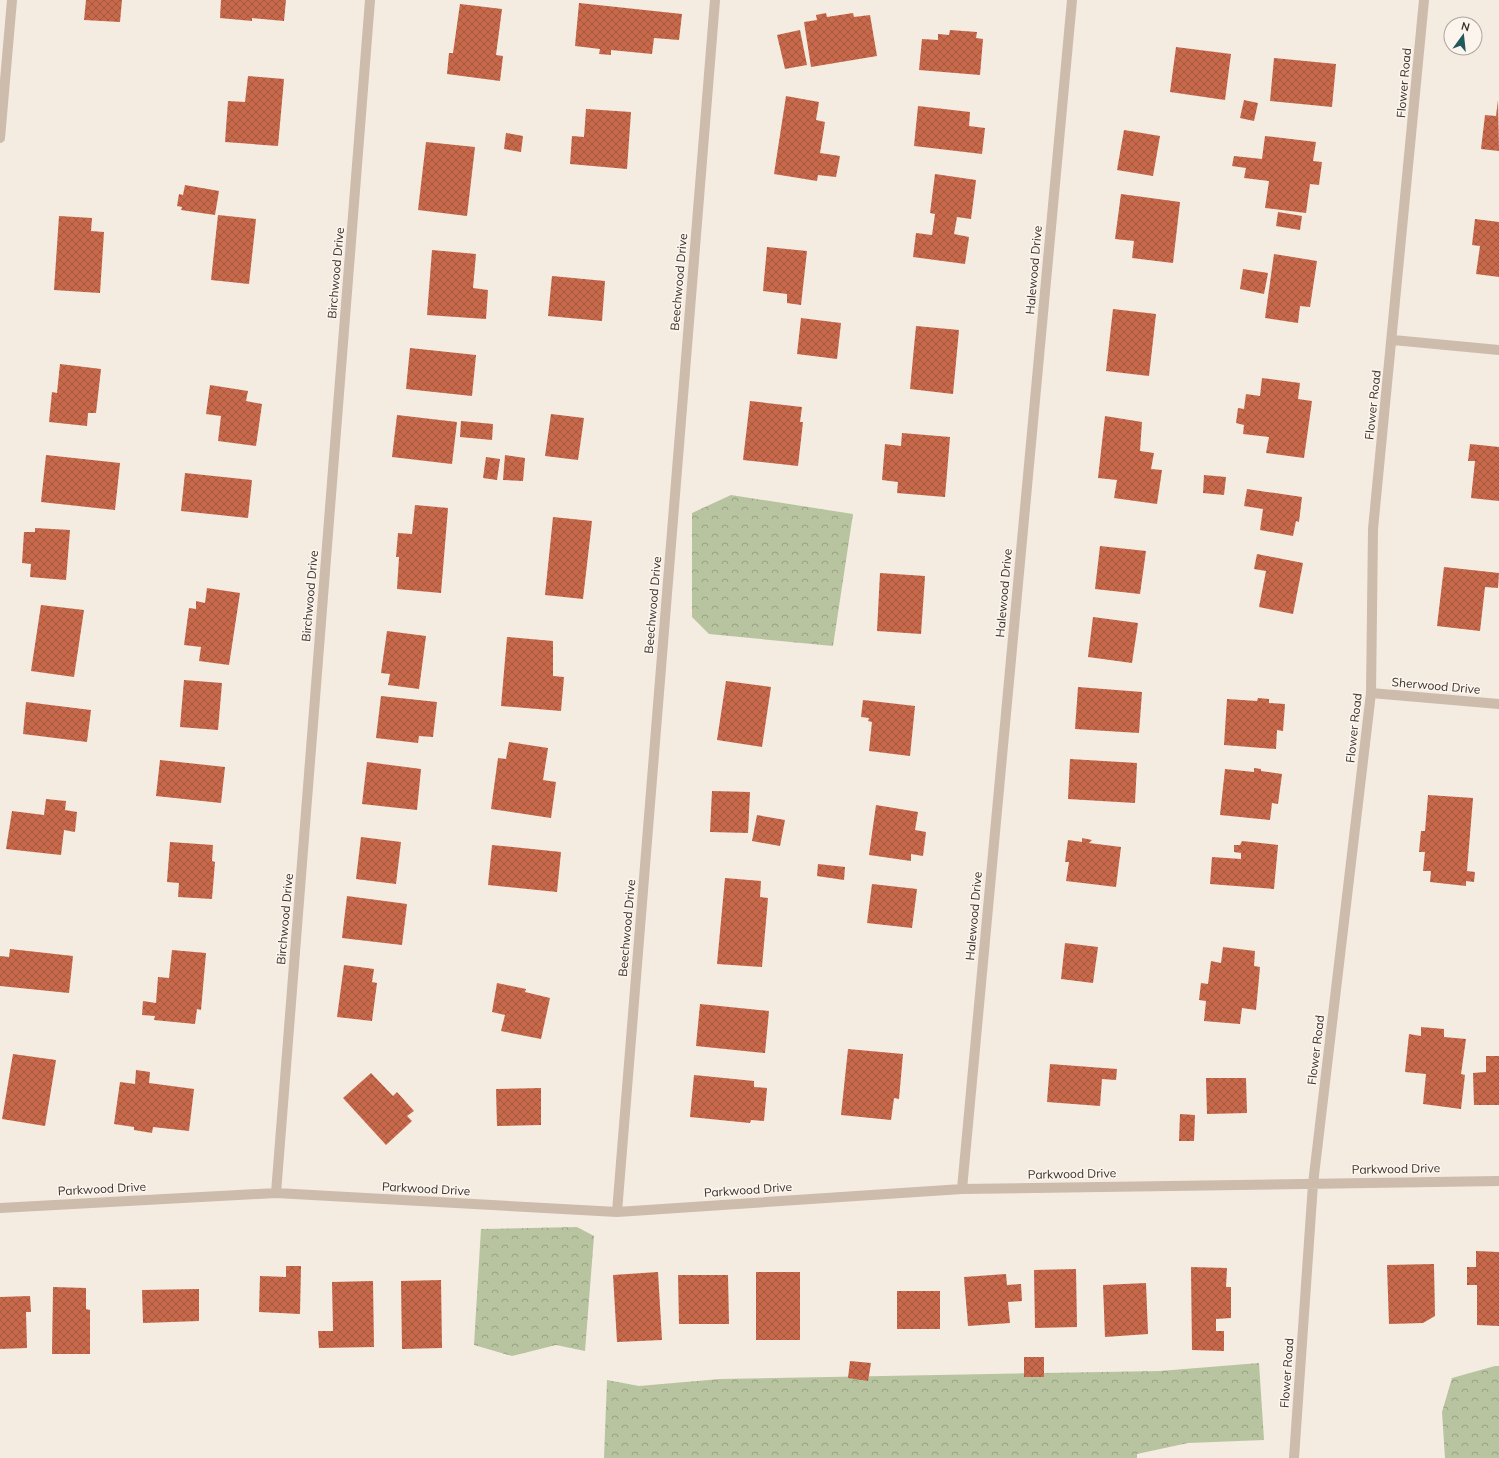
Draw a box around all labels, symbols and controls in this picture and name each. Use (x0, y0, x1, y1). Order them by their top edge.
north arrow (1443, 16, 1483, 56)
text: N (1460, 19, 1471, 34)
street label: Flower Road (1393, 47, 1414, 119)
street label: Halewood Drive (1022, 225, 1045, 315)
street label: Birchwood Drive (324, 227, 347, 319)
street label: Beechwood Drive (667, 233, 690, 331)
street label: Flower Road (1361, 369, 1384, 441)
street label: Halewood Drive (992, 548, 1015, 638)
street label: Birchwood Drive (298, 550, 321, 642)
street label: Beechwood Drive (641, 556, 664, 654)
street label: Sherwood Drive (1391, 674, 1481, 697)
street label: Flower Road (1342, 692, 1365, 764)
street label: Halewood Drive (962, 871, 985, 961)
street label: Birchwood Drive (273, 873, 296, 965)
street label: Beechwood Drive (615, 879, 638, 977)
street label: Flower Road (1304, 1014, 1327, 1086)
street label: Parkwood Drive (1352, 1160, 1440, 1177)
street label: Parkwood Drive (1028, 1165, 1116, 1182)
street label: Parkwood Drive (57, 1179, 147, 1198)
street label: Parkwood Drive (381, 1179, 471, 1198)
street label: Parkwood Drive (703, 1179, 793, 1200)
street label: Flower Road (1277, 1337, 1296, 1408)

